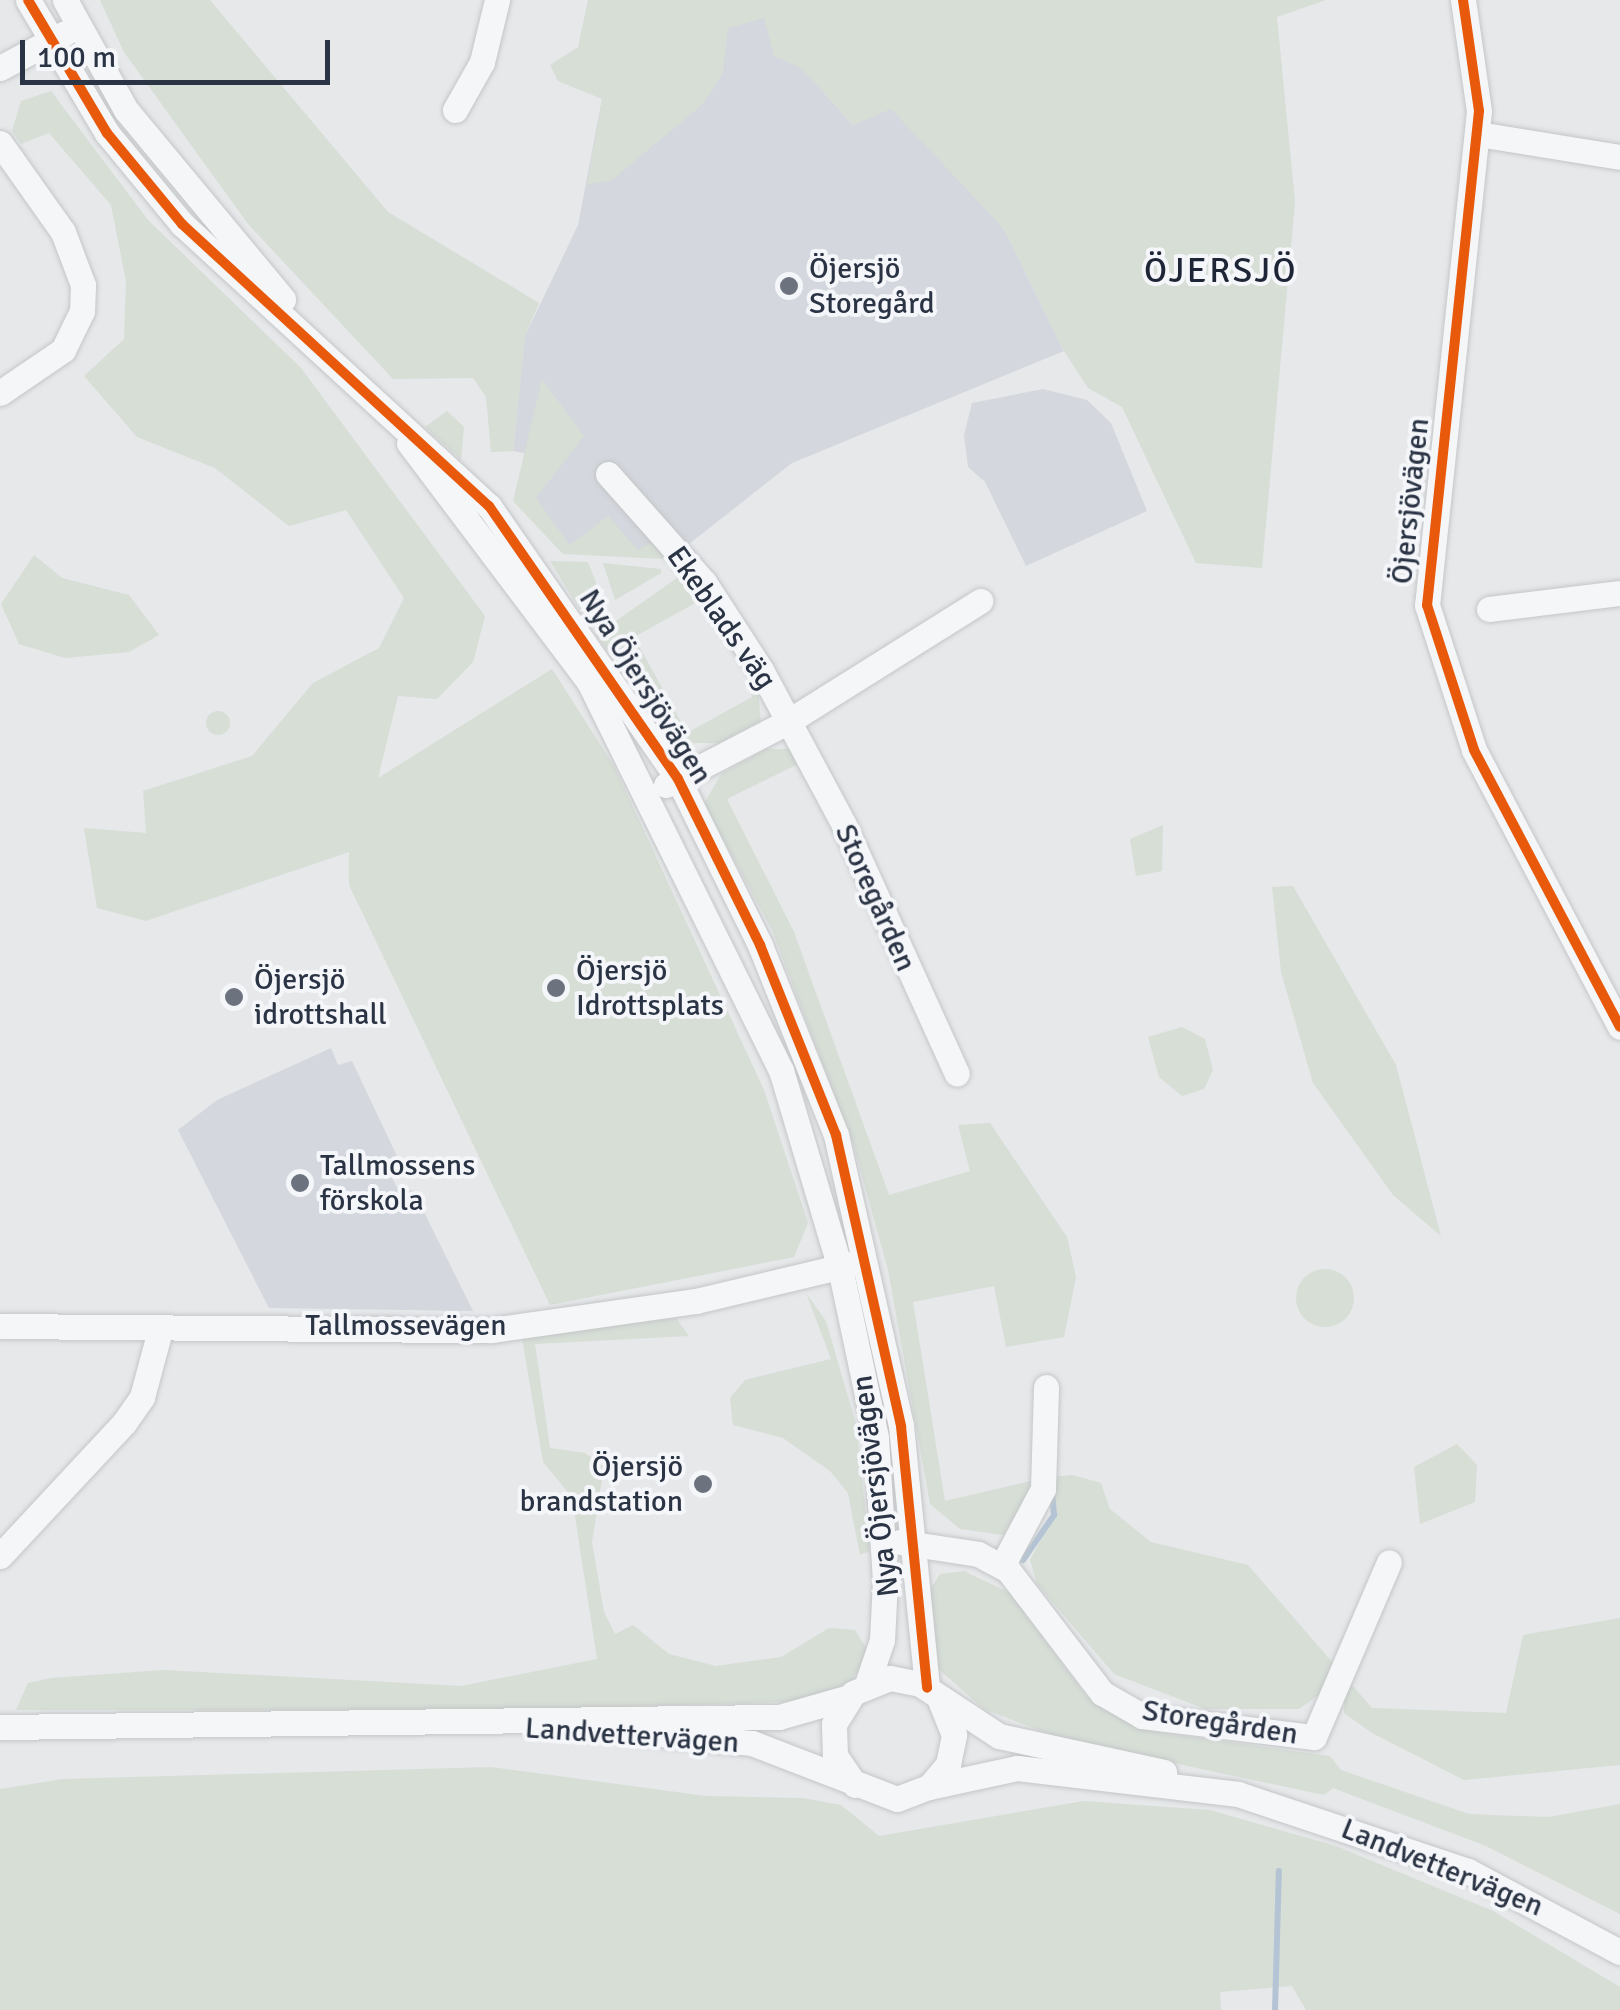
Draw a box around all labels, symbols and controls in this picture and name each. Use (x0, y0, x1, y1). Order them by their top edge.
scale bar (25, 20, 335, 82)
text: 100 m (37, 39, 116, 76)
district label: ÖJERSJÖ (1144, 250, 1298, 292)
place label: Öjersjö Storegård (809, 251, 935, 322)
marker: Öjersjö Storegård (778, 275, 800, 297)
street label: Öjersjövägen (1384, 416, 1438, 586)
street label: Ekeblads väg (659, 540, 783, 696)
street label: Nya Öjersjövägen (571, 583, 719, 791)
street label: Storegården (827, 819, 923, 977)
place label: Öjersjö Idrottsplats (576, 953, 724, 1024)
place label: Öjersjö idrottshall (254, 962, 387, 1032)
marker: Öjersjö Idrottsplats (545, 977, 567, 999)
marker: Öjersjö idrottshall (223, 986, 245, 1008)
place label: Tallmossens förskola (320, 1148, 475, 1218)
marker: Tallmossens förskola (289, 1172, 311, 1194)
street label: Tallmossevägen (305, 1308, 507, 1344)
street label: Nya Öjersjövägen (845, 1373, 907, 1599)
place label: Öjersjö brandstation (520, 1449, 683, 1520)
marker: Öjersjö brandstation (692, 1473, 714, 1495)
street label: Storegården (1140, 1693, 1300, 1753)
street label: Landvettervägen (524, 1711, 740, 1761)
street label: Landvettervägen (1336, 1811, 1548, 1925)

